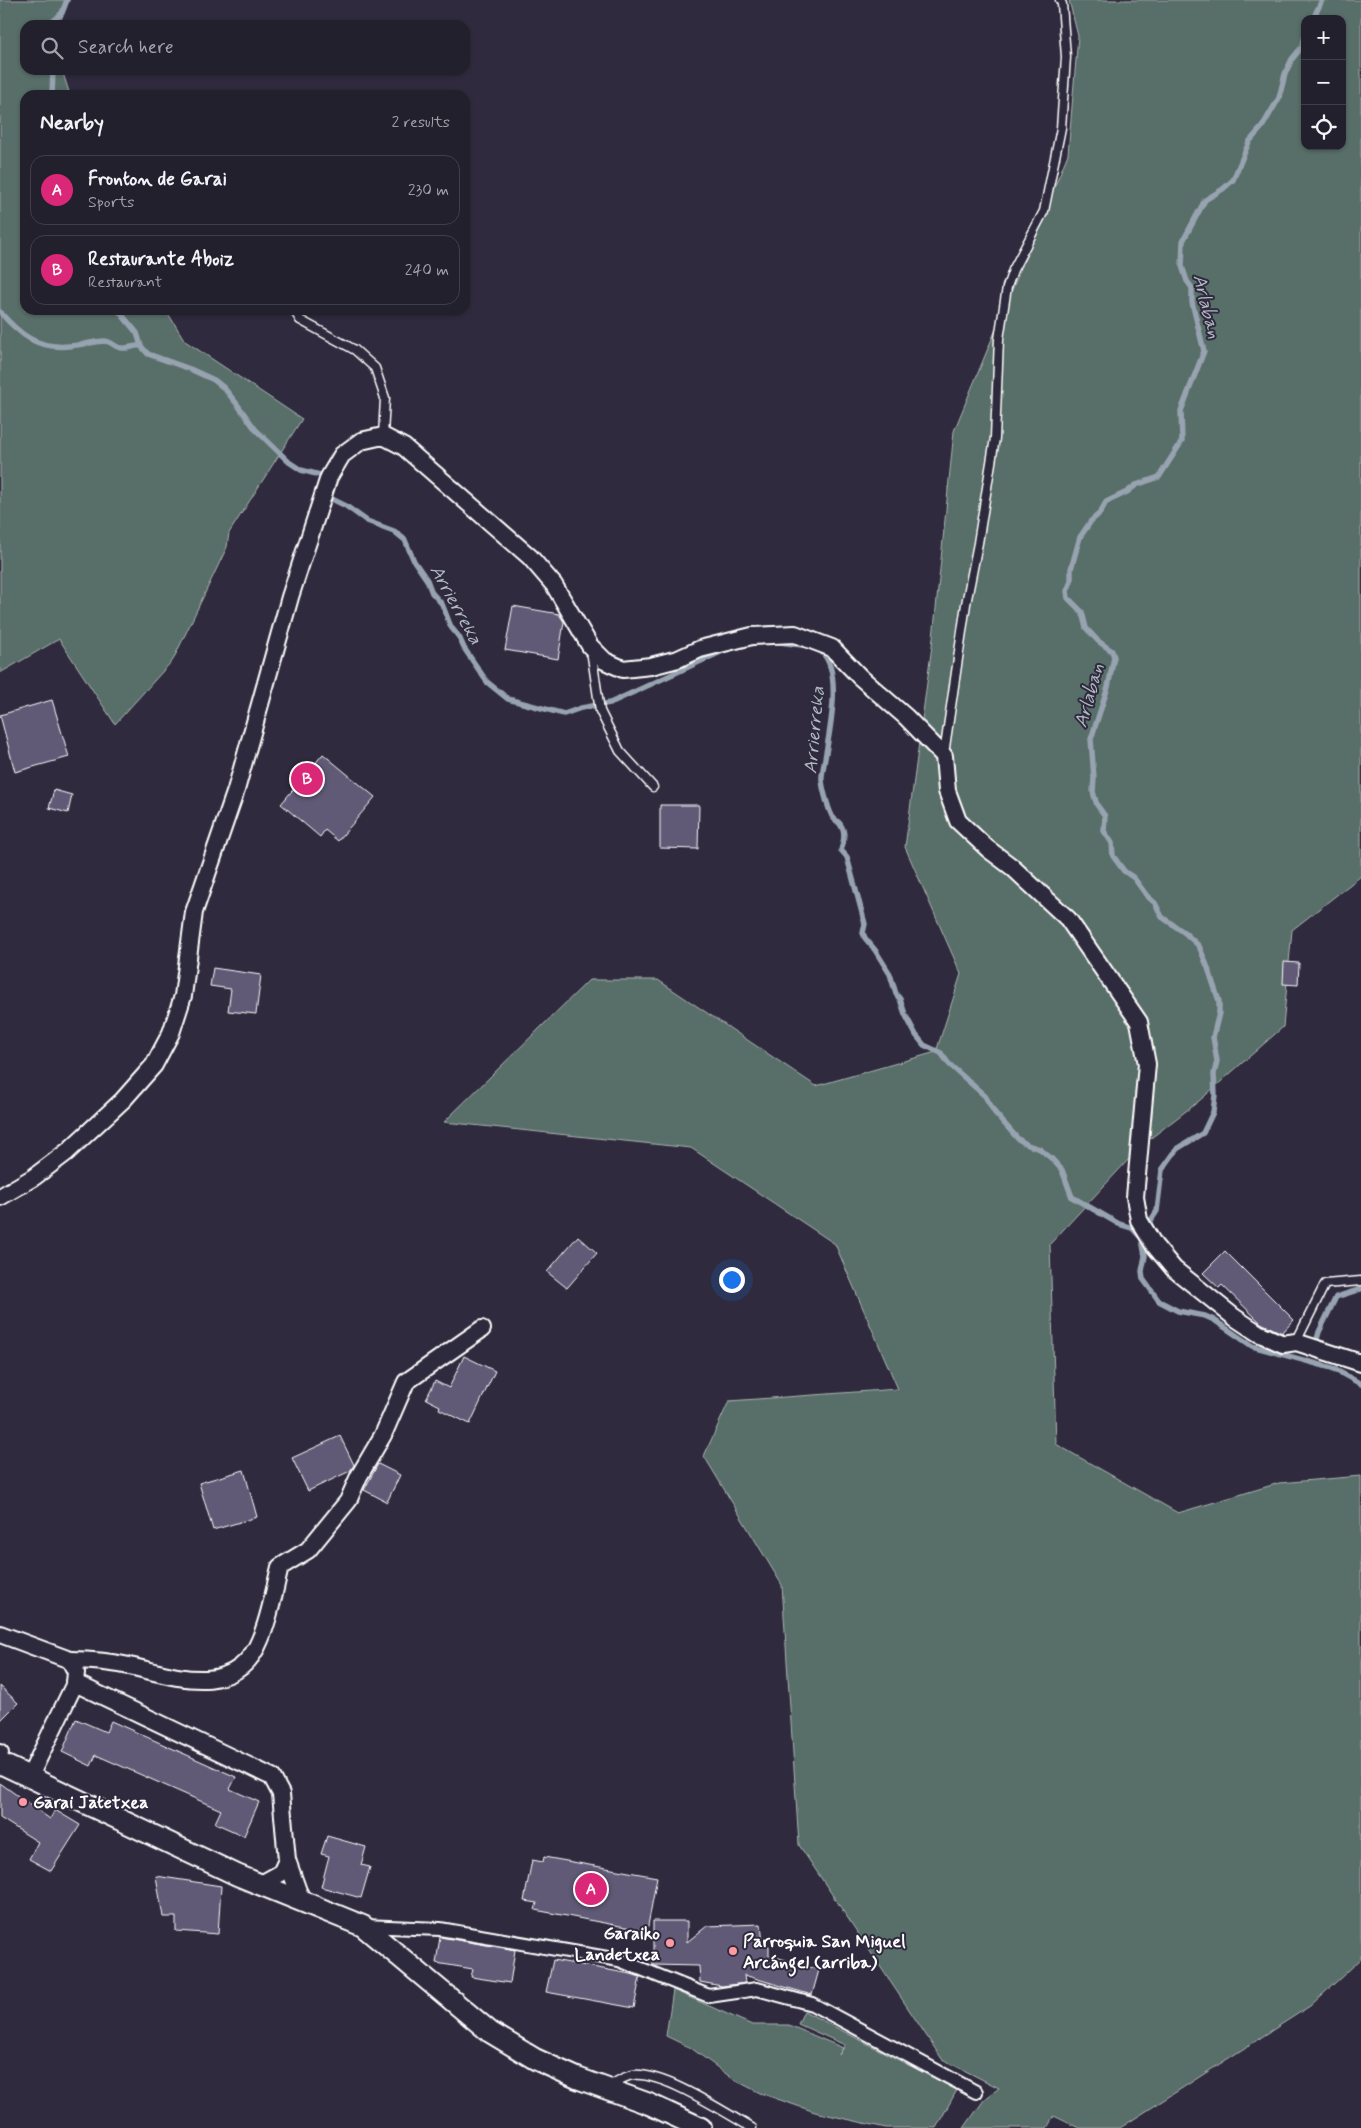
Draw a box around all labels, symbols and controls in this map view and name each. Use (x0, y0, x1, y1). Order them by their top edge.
map controls (1301, 15, 1346, 150)
button: + (1301, 15, 1346, 60)
search box (20, 20, 470, 75)
icon: search (38, 34, 66, 62)
text: Search here (78, 35, 174, 60)
button: − (1301, 60, 1346, 105)
button: locate (1301, 105, 1346, 150)
text: Nearby (40, 109, 104, 137)
text: 2 results (392, 112, 450, 133)
text: Fronton de Garai (88, 167, 227, 192)
text: A (52, 180, 62, 201)
text: 230 m (408, 180, 449, 201)
text: Sports (88, 192, 134, 213)
text: Restaurante Aboiz (88, 247, 234, 272)
text: B (52, 260, 62, 281)
text: 240 m (405, 260, 449, 281)
text: Restaurant (88, 272, 162, 293)
water label: Arlaban (1186, 272, 1227, 341)
water label: Arrierreka (424, 560, 488, 650)
water label: Arlaban (1068, 661, 1110, 730)
water label: Arrierreka (798, 685, 831, 775)
pin: B (291, 760, 323, 798)
your location (719, 1267, 745, 1293)
place label: Garai Jatetxea (33, 1791, 149, 1815)
marker: Garai Jatetxea (17, 1796, 29, 1808)
pin: A (575, 1870, 607, 1908)
place label: Garaiko Landetxea (575, 1922, 660, 1967)
place label: Parroquia San Miguel Arcángel (arriba) (743, 1930, 906, 1977)
marker: Garaiko Landetxea (664, 1937, 676, 1949)
marker: Parroquia San Miguel Arcángel (arriba) (727, 1945, 739, 1957)

